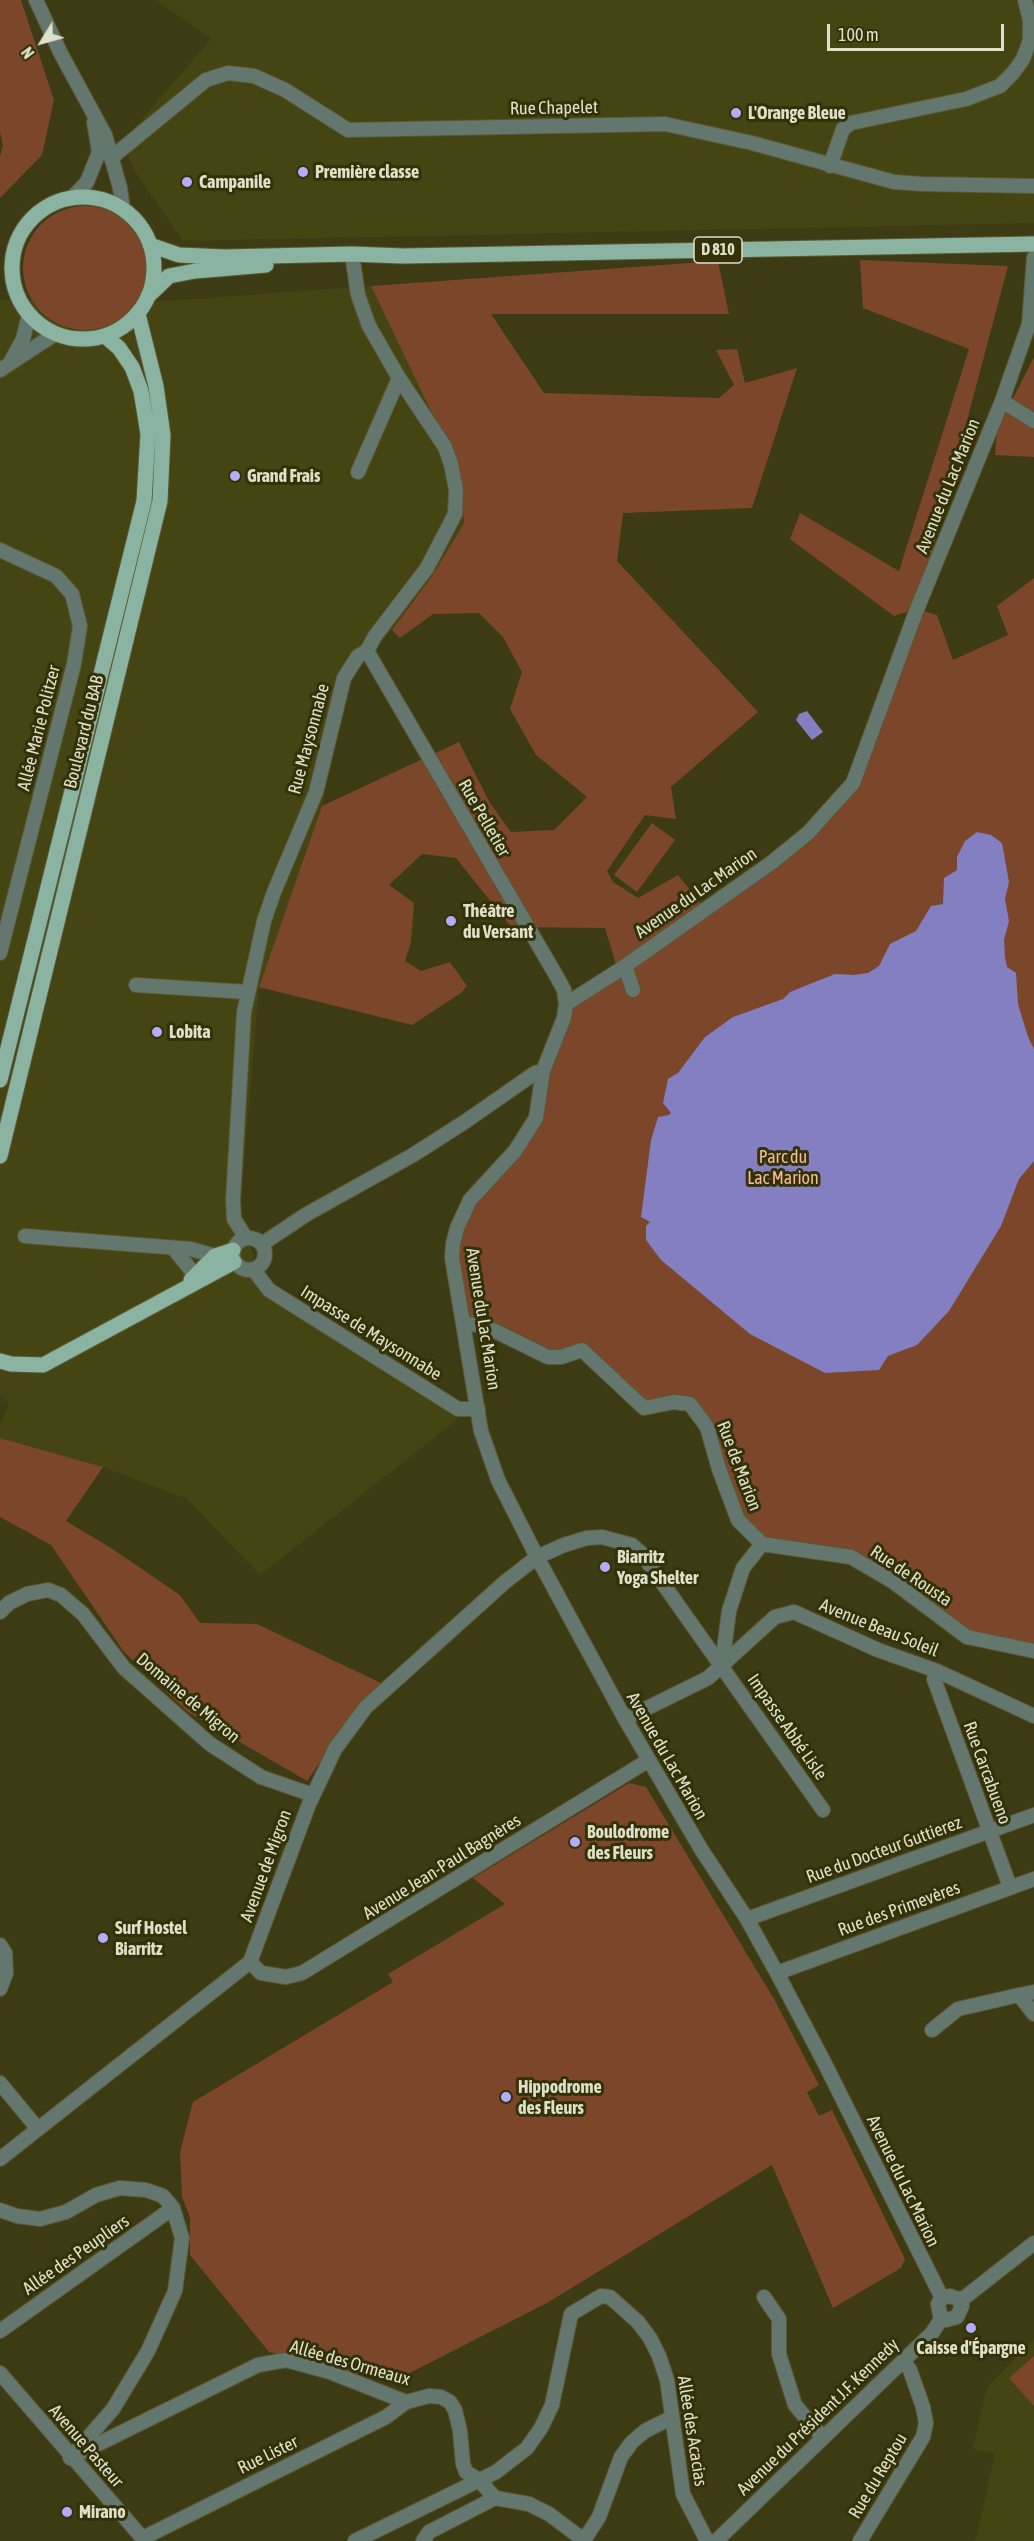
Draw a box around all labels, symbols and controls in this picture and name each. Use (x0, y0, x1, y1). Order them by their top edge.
north arrow (12, 12, 72, 72)
scale bar (830, 12, 1007, 50)
text: 100 m (838, 24, 879, 45)
text: N (18, 44, 38, 62)
street label: Rue Chapelet (510, 96, 598, 120)
place label: L'Orange Bleue (748, 102, 846, 124)
marker: L'Orange Bleue (729, 106, 743, 120)
place label: Première classe (315, 161, 419, 183)
marker: Première classe (296, 165, 310, 179)
place label: Campanile (199, 171, 271, 193)
marker: Campanile (180, 175, 194, 189)
road number: D 810 (694, 237, 742, 263)
street label: Avenue du Lac Marion (911, 415, 985, 557)
place label: Grand Frais (247, 465, 320, 487)
marker: Grand Frais (228, 469, 242, 483)
street label: Allée Marie Politzer (13, 663, 65, 793)
street label: Boulevard du BAB (60, 673, 108, 791)
street label: Rue Maysonnabe (284, 681, 334, 797)
street label: Rue Pelletier (453, 776, 515, 860)
street label: Avenue du Lac Marion (631, 843, 761, 943)
place label: Théâtre du Versant (463, 900, 533, 942)
marker: Théâtre du Versant (444, 914, 458, 928)
place label: Lobita (169, 1021, 211, 1043)
marker: Lobita (150, 1025, 164, 1039)
park label: Parc du Lac Marion (747, 1146, 819, 1188)
street label: Avenue du Lac Marion (461, 1246, 505, 1392)
street label: Impasse de Maysonnabe (297, 1281, 445, 1385)
street label: Rue de Marion (712, 1418, 766, 1514)
street label: Rue de Rousta (866, 1541, 956, 1611)
place label: Biarritz Yoga Shelter (617, 1546, 698, 1588)
marker: Biarritz Yoga Shelter (598, 1560, 612, 1574)
street label: Avenue Beau Soleil (816, 1594, 942, 1662)
street label: Domaine de Migron (132, 1648, 244, 1748)
street label: Impasse Abbé Lisle (742, 1670, 832, 1784)
street label: Avenue du Lac Marion (622, 1688, 712, 1824)
street label: Rue Carcabueno (958, 1719, 1016, 1827)
street label: Avenue de Migron (236, 1807, 296, 1925)
street label: Avenue Jean-Paul Bagnères (359, 1810, 525, 1924)
street label: Rue du Docteur Guttierez (803, 1812, 965, 1888)
place label: Boulodrome des Fleurs (587, 1821, 669, 1864)
marker: Boulodrome des Fleurs (568, 1835, 582, 1849)
street label: Rue des Primevères (835, 1877, 963, 1941)
place label: Surf Hostel Biarritz (115, 1917, 187, 1960)
marker: Surf Hostel Biarritz (96, 1931, 110, 1945)
place label: Hippodrome des Fleurs (518, 2076, 602, 2118)
marker: Hippodrome des Fleurs (499, 2090, 513, 2104)
street label: Avenue du Lac Marion (862, 2112, 944, 2250)
street label: Allée des Peupliers (19, 2210, 133, 2300)
marker: Caisse d'Épargne (964, 2321, 978, 2335)
street label: Avenue du Président J.F. Kennedy (733, 2334, 903, 2500)
street label: Allée des Ormeaux (288, 2336, 412, 2390)
place label: Caisse d'Épargne (916, 2337, 1026, 2359)
street label: Allée des Acacias (673, 2374, 711, 2488)
street label: Avenue Pasteur (44, 2400, 128, 2492)
street label: Rue du Reptou (844, 2429, 912, 2523)
street label: Rue Lister (234, 2431, 302, 2479)
place label: Mirano (79, 2501, 126, 2523)
marker: Mirano (60, 2505, 74, 2519)

